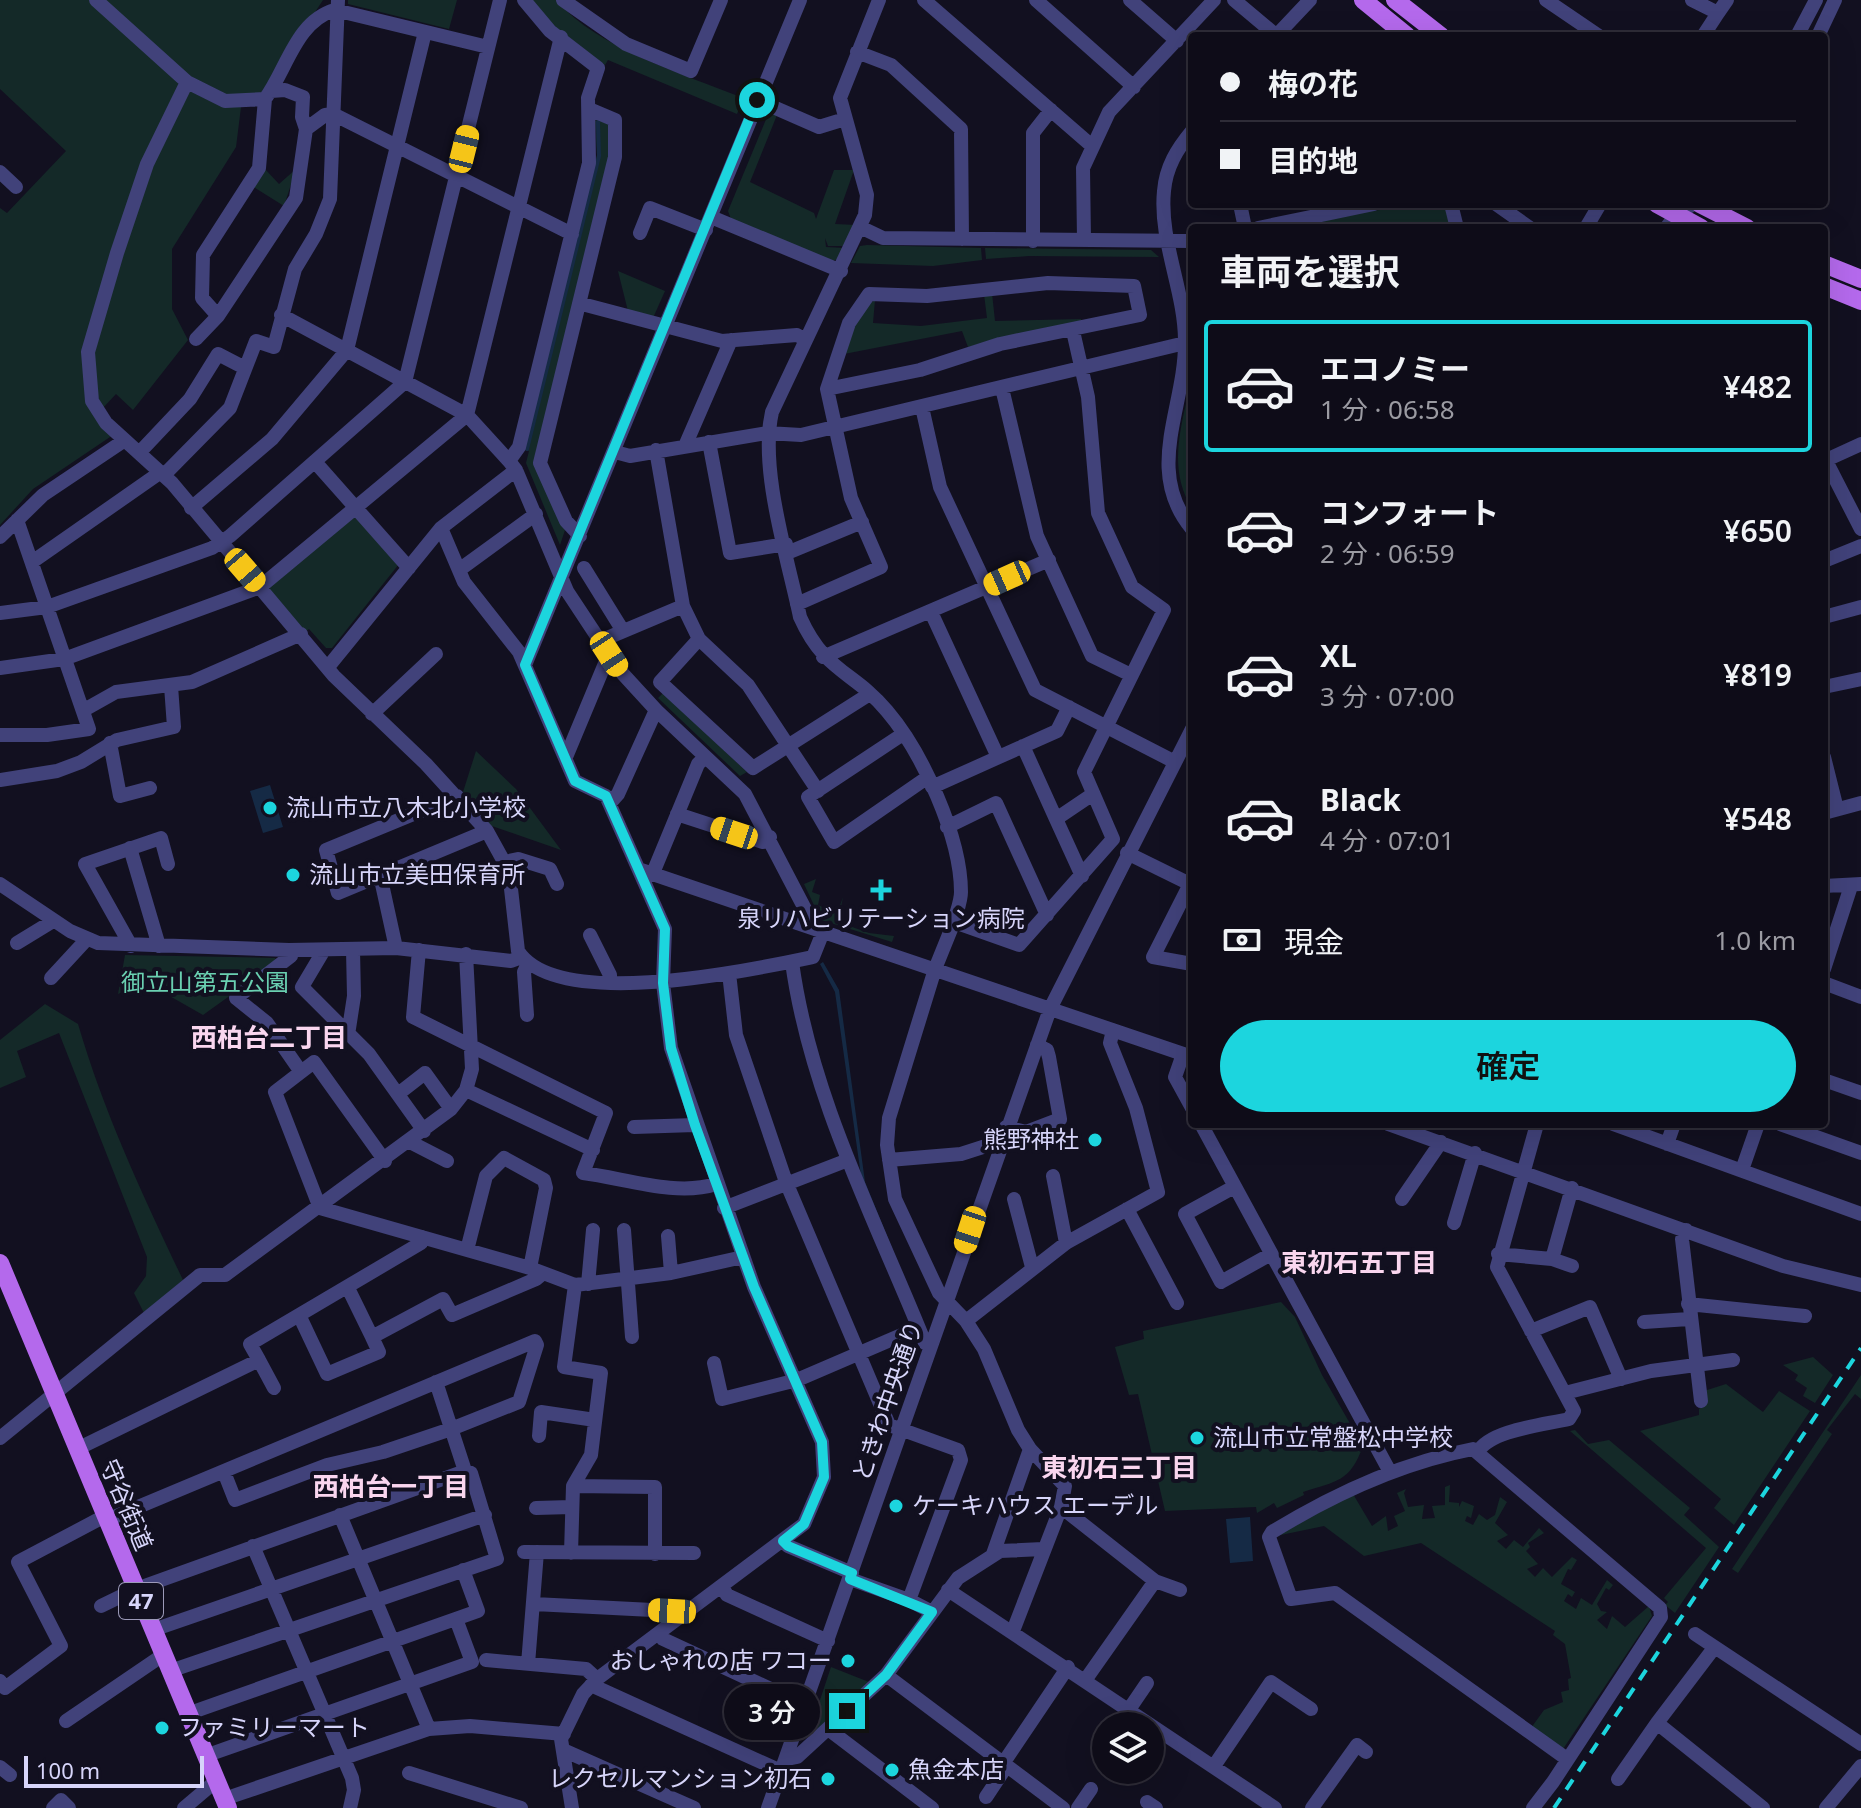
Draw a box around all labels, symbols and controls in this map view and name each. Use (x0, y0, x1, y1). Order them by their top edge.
text: 梅の花 (1268, 63, 1358, 104)
route start (739, 82, 775, 118)
car (447, 123, 481, 175)
text: 目的地 (1268, 140, 1358, 181)
text: 車両を選択 (1220, 247, 1400, 296)
text: エコノミー (1320, 348, 1470, 389)
icon: car (1224, 350, 1296, 422)
text: ¥482 (1723, 366, 1792, 407)
text: 1 分 · 06:58 (1320, 391, 1455, 427)
text: コンフォート (1320, 492, 1499, 533)
icon: car (1224, 494, 1296, 566)
text: ¥650 (1723, 510, 1792, 551)
text: 2 分 · 06:59 (1320, 535, 1455, 571)
car (220, 544, 270, 596)
car (980, 557, 1034, 599)
car (586, 627, 632, 681)
text: XL (1320, 635, 1357, 676)
icon: car (1224, 638, 1296, 710)
text: ¥819 (1723, 654, 1792, 695)
text: 3 分 · 07:00 (1320, 678, 1455, 714)
text: Black (1320, 779, 1401, 820)
icon: car (1224, 782, 1296, 854)
place label: 流山市立八木北小学校 (286, 790, 526, 823)
text: ¥548 (1723, 798, 1792, 839)
marker: 流山市立八木北小学校 (261, 799, 279, 817)
car (707, 814, 761, 852)
text: 4 分 · 07:01 (1320, 822, 1455, 858)
place label: 流山市立美田保育所 (309, 857, 525, 890)
marker: 流山市立美田保育所 (284, 866, 302, 884)
marker: 泉リハビリテーション病院 (870, 879, 892, 901)
place label: 泉リハビリテーション病院 (737, 901, 1025, 934)
icon: cash (1220, 918, 1264, 962)
text: 現金 (1284, 921, 1344, 962)
text: 1.0 km (1714, 922, 1796, 958)
park label: 御立山第五公園 (121, 965, 289, 998)
district label: 西柏台二丁目 (191, 1019, 347, 1055)
button: 確定 (1220, 1020, 1796, 1112)
place label: 熊野神社 (983, 1122, 1079, 1155)
marker: 熊野神社 (1086, 1131, 1104, 1149)
car (951, 1203, 989, 1257)
district label: 東初石五丁目 (1281, 1244, 1437, 1280)
street label: ときわ中央通り (844, 1316, 930, 1485)
place label: 流山市立常盤松中学校 (1213, 1420, 1453, 1453)
marker: 流山市立常盤松中学校 (1188, 1429, 1206, 1447)
district label: 東初石三丁目 (1041, 1449, 1197, 1485)
street label: 守谷街道 (93, 1454, 161, 1555)
district label: 西柏台一丁目 (313, 1468, 469, 1504)
place label: ケーキハウス エーデル (912, 1488, 1158, 1521)
marker: ケーキハウス エーデル (887, 1497, 905, 1515)
road number: 47 (119, 1583, 163, 1619)
car (647, 1598, 697, 1624)
place label: おしゃれの店 ワコー (610, 1643, 832, 1676)
marker: おしゃれの店 ワコー (839, 1652, 857, 1670)
callout: 3 分 (723, 1683, 819, 1739)
route end (829, 1693, 865, 1729)
text: 3 分 (748, 1694, 796, 1730)
place label: ファミリーマート (178, 1710, 370, 1743)
map controls (1092, 1712, 1164, 1784)
button: layers (1092, 1712, 1164, 1784)
marker: ファミリーマート (153, 1719, 171, 1737)
scale bar (24, 1752, 204, 1788)
place label: 魚金本店 (908, 1752, 1004, 1785)
text: 100 m (36, 1755, 100, 1785)
place label: レクセルマンション初石 (548, 1761, 812, 1794)
marker: 魚金本店 (883, 1761, 901, 1779)
marker: レクセルマンション初石 (819, 1770, 837, 1788)

